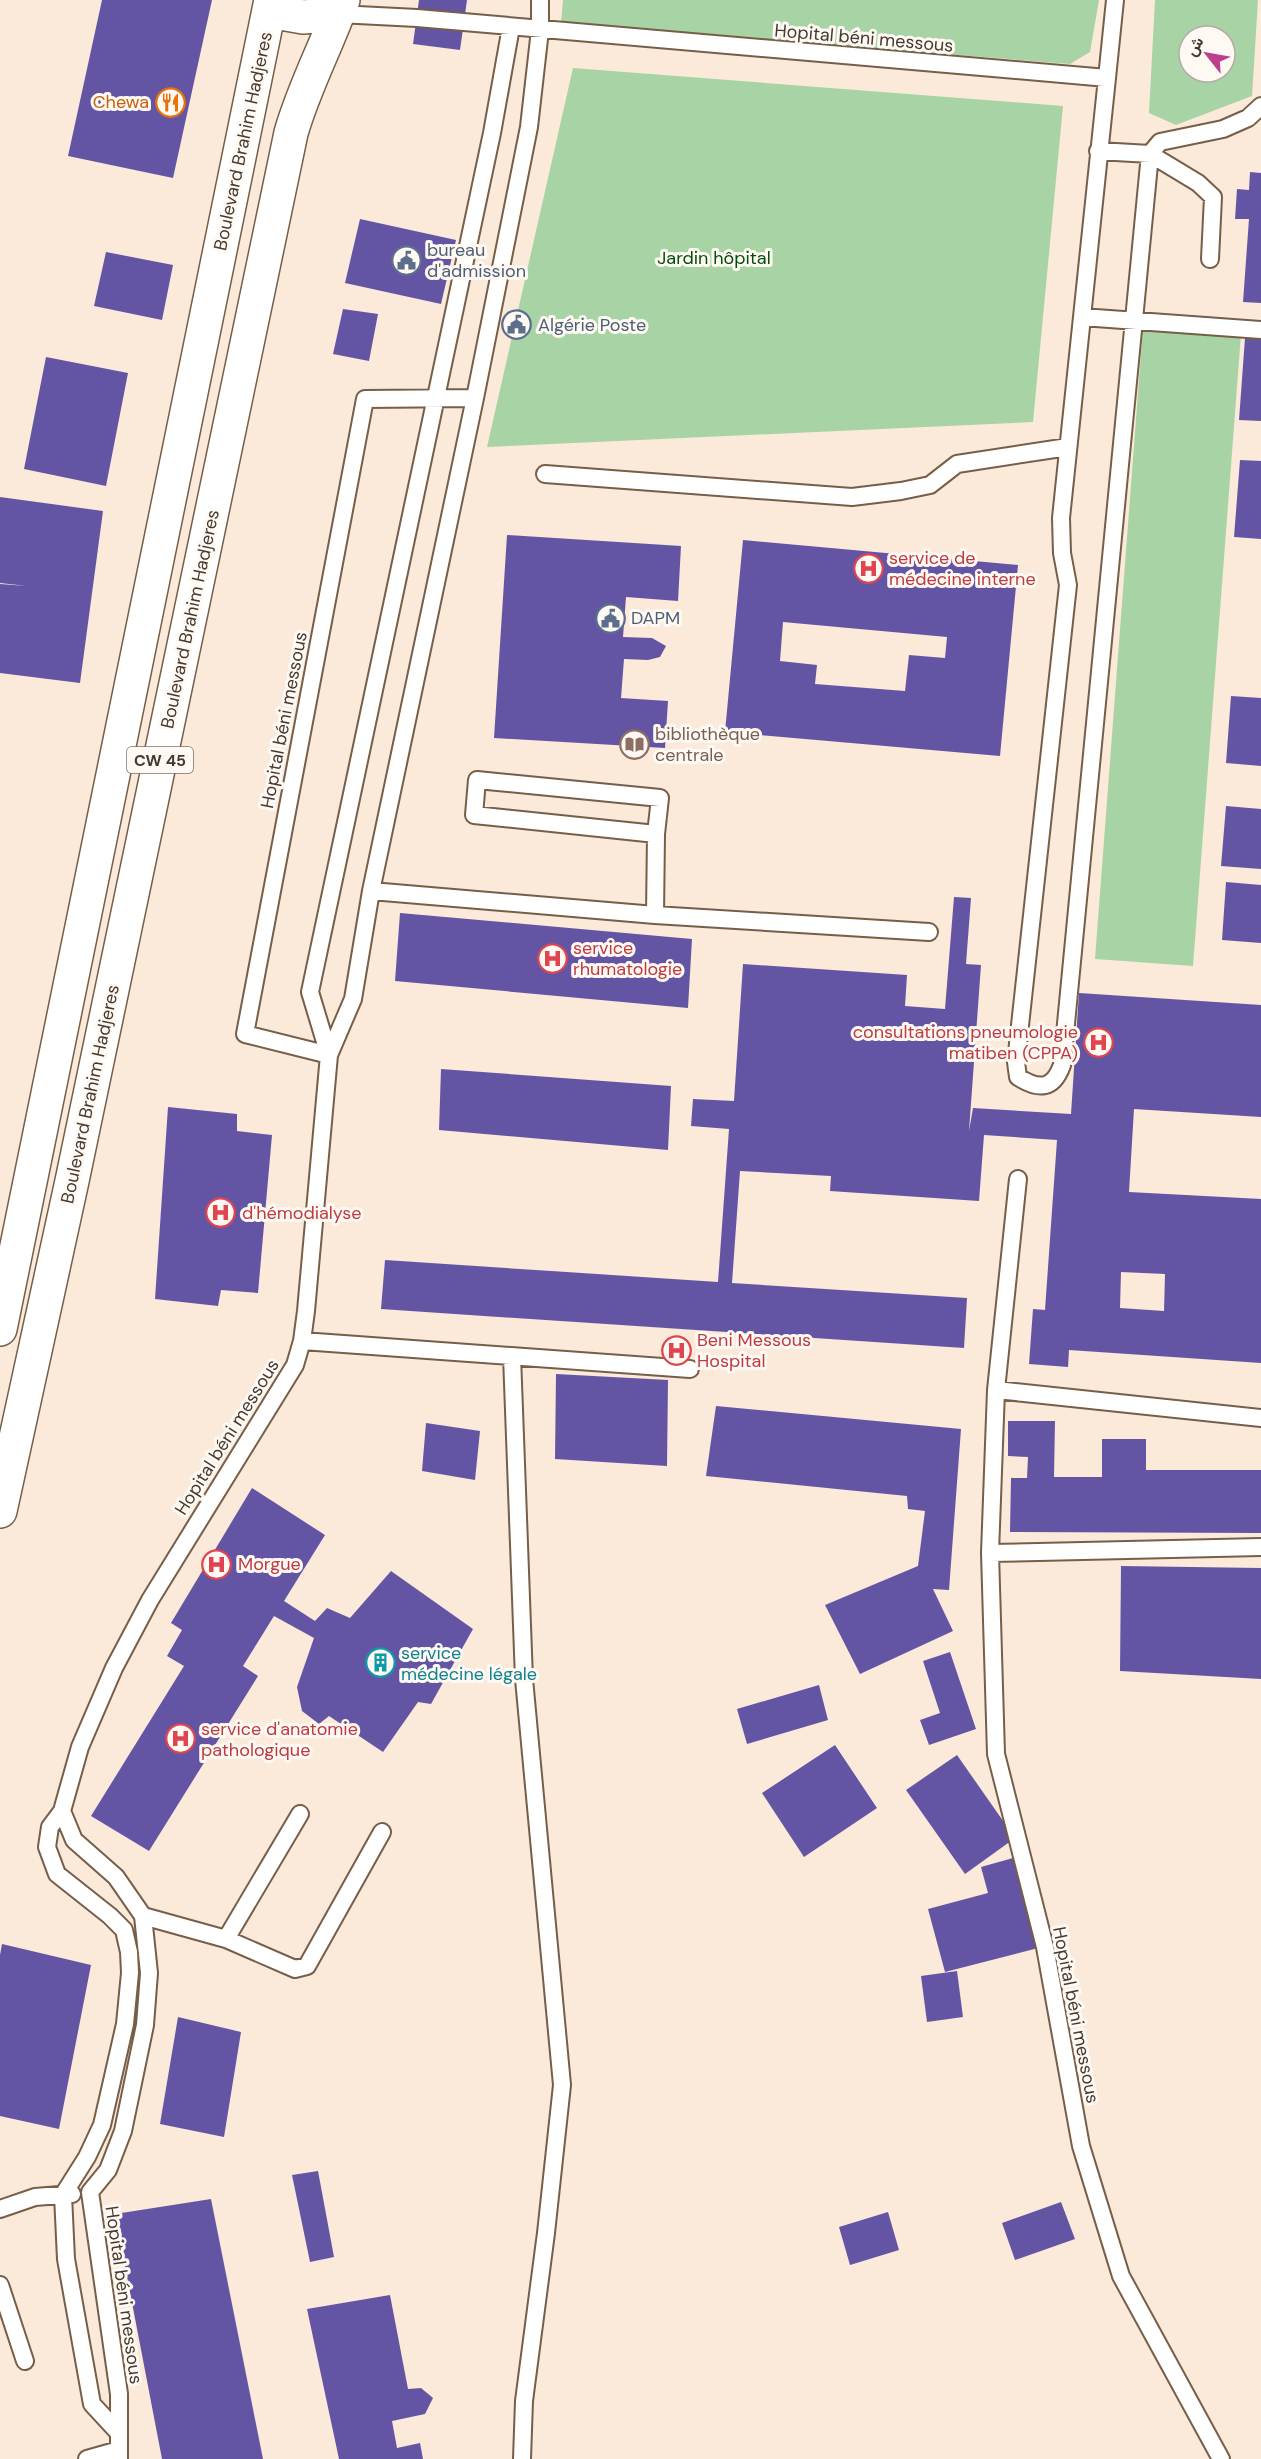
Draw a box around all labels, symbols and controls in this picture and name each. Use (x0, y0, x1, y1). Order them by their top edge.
street label: Hopital béni messous (774, 18, 954, 58)
north arrow (1177, 24, 1237, 84)
street label: Boulevard Brahim Hadjeres (208, 29, 278, 253)
text: ش (1181, 33, 1209, 60)
restaurant icon: Chewa (154, 86, 186, 118)
place label: Chewa (93, 90, 149, 114)
place label: bureau d'admission (427, 238, 526, 283)
public building icon: bureau d'admission (390, 244, 422, 276)
park label: Jardin hôpital (657, 246, 771, 270)
public building icon: Algérie Poste (501, 309, 533, 341)
place label: Algérie Poste (538, 313, 646, 337)
street label: Boulevard Brahim Hadjeres (155, 507, 225, 731)
place label: service de médecine interne (889, 546, 1036, 591)
hospital icon: service de médecine interne (852, 552, 884, 584)
public building icon: DAPM (594, 602, 626, 634)
place label: DAPM (631, 606, 680, 630)
street label: Hopital béni messous (255, 630, 313, 810)
place label: bibliothèque centrale (655, 722, 760, 767)
library icon: bibliothèque centrale (618, 728, 650, 760)
road number: CW 45 (127, 747, 193, 773)
place label: service rhumatologie (573, 936, 682, 981)
hospital icon: service rhumatologie (536, 942, 568, 974)
street label: Boulevard Brahim Hadjeres (55, 982, 125, 1206)
place label: consultations pneumologie matiben (CPPA) (853, 1020, 1078, 1065)
hospital icon: consultations pneumologie matiben (CPPA) (1083, 1026, 1115, 1058)
hospital icon: d'hémodialyse (205, 1197, 237, 1229)
place label: d'hémodialyse (242, 1201, 362, 1225)
place label: Beni Messous Hospital (697, 1328, 811, 1373)
hospital icon: Beni Messous Hospital (660, 1334, 692, 1366)
street label: Hopital béni messous (169, 1355, 285, 1519)
hospital icon: Morgue (201, 1548, 233, 1580)
place label: Morgue (238, 1552, 301, 1576)
place label: service médecine légale (401, 1641, 537, 1686)
building icon: service médecine légale (364, 1647, 396, 1679)
place label: service d'anatomie pathologique (201, 1717, 358, 1762)
hospital icon: service d'anatomie pathologique (164, 1723, 196, 1755)
street label: Hopital béni messous (1047, 1925, 1105, 2105)
street label: Hopital béni messous (100, 2204, 148, 2386)

